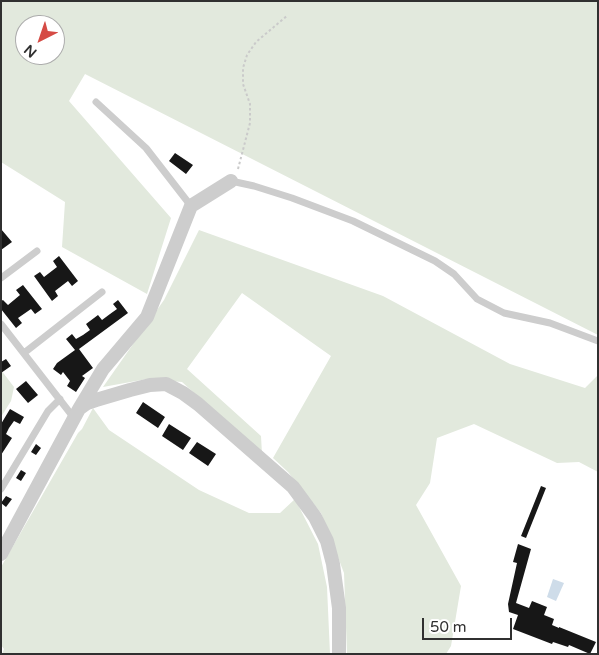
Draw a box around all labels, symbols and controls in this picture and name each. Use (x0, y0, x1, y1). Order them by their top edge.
north arrow (15, 15, 65, 65)
text: N (21, 41, 40, 61)
scale bar (424, 608, 514, 640)
text: 50 m (430, 618, 467, 636)

